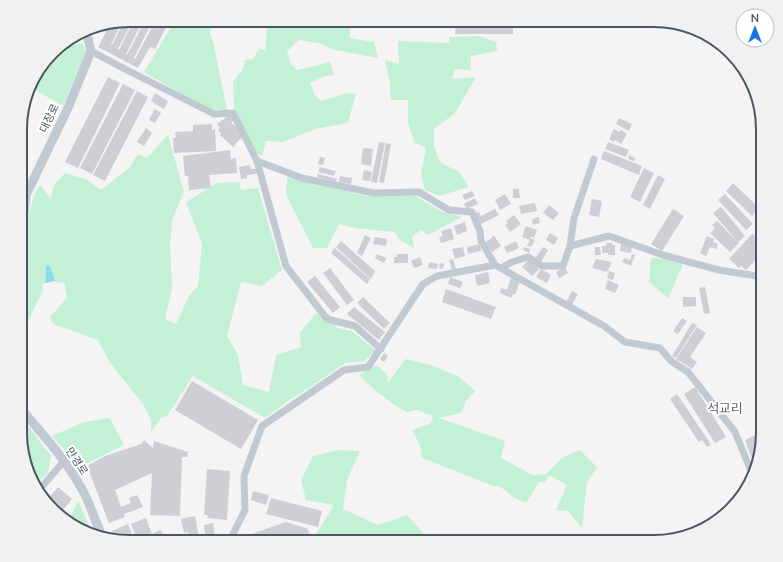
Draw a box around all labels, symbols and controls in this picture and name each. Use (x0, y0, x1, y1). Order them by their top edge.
north arrow (735, 8, 775, 48)
text: N (751, 11, 759, 25)
street label: 대장로 (36, 101, 62, 135)
district label: 석교리 (707, 400, 743, 416)
street label: 만경로 (63, 444, 91, 478)

